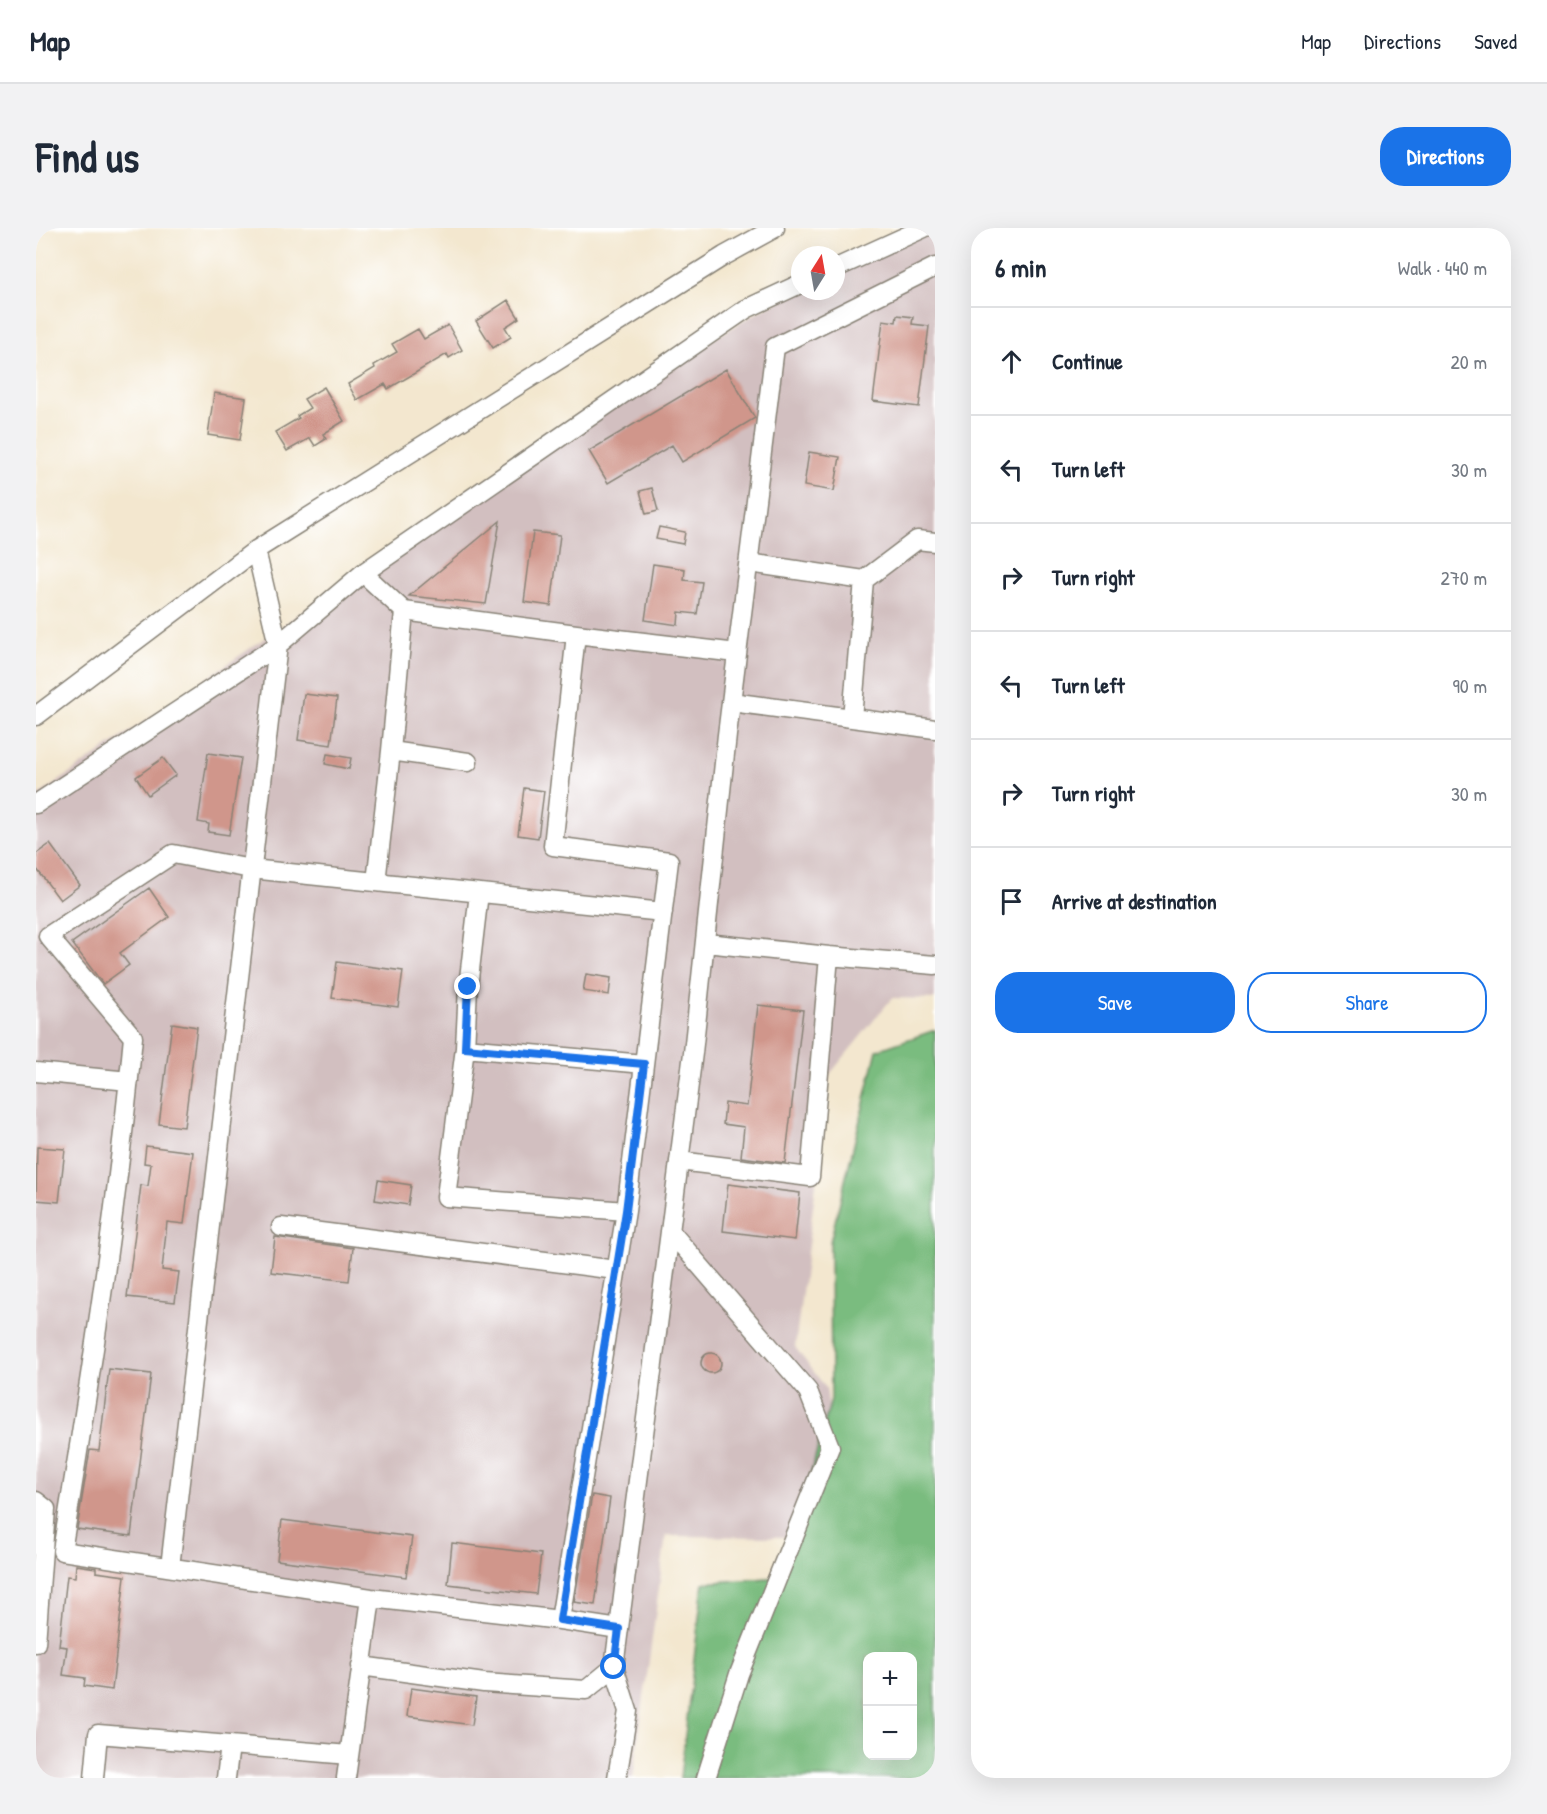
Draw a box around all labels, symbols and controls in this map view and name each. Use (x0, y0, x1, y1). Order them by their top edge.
text: Map (30, 22, 70, 60)
text: Map (1301, 27, 1331, 56)
text: Directions (1364, 27, 1441, 56)
text: Saved (1474, 27, 1517, 56)
button: Directions (1380, 127, 1511, 186)
text: Find us (36, 128, 139, 185)
north arrow (791, 246, 845, 300)
text: 6 min (995, 250, 1047, 285)
text: Walk · 440 m (1398, 254, 1487, 281)
icon: ahead (995, 345, 1028, 378)
text: Continue (1052, 346, 1123, 376)
text: 20 m (1450, 348, 1487, 375)
icon: left (995, 453, 1028, 486)
text: Turn left (1052, 454, 1125, 484)
text: 30 m (1451, 456, 1487, 483)
icon: right (995, 561, 1028, 594)
text: Turn right (1052, 562, 1135, 592)
text: 270 m (1441, 564, 1487, 591)
icon: left (995, 669, 1028, 702)
text: Turn left (1052, 670, 1125, 700)
text: 90 m (1453, 672, 1487, 699)
icon: right (995, 777, 1028, 810)
text: Turn right (1052, 778, 1135, 808)
text: 30 m (1451, 780, 1487, 807)
icon: arrive (995, 885, 1028, 918)
text: Arrive at destination (1052, 886, 1217, 916)
button: Save (995, 972, 1235, 1033)
button: Share (1247, 972, 1487, 1033)
route end (454, 973, 480, 999)
map controls (863, 1652, 917, 1760)
button: + (863, 1652, 917, 1706)
route start (600, 1653, 626, 1679)
button: − (863, 1706, 917, 1760)

